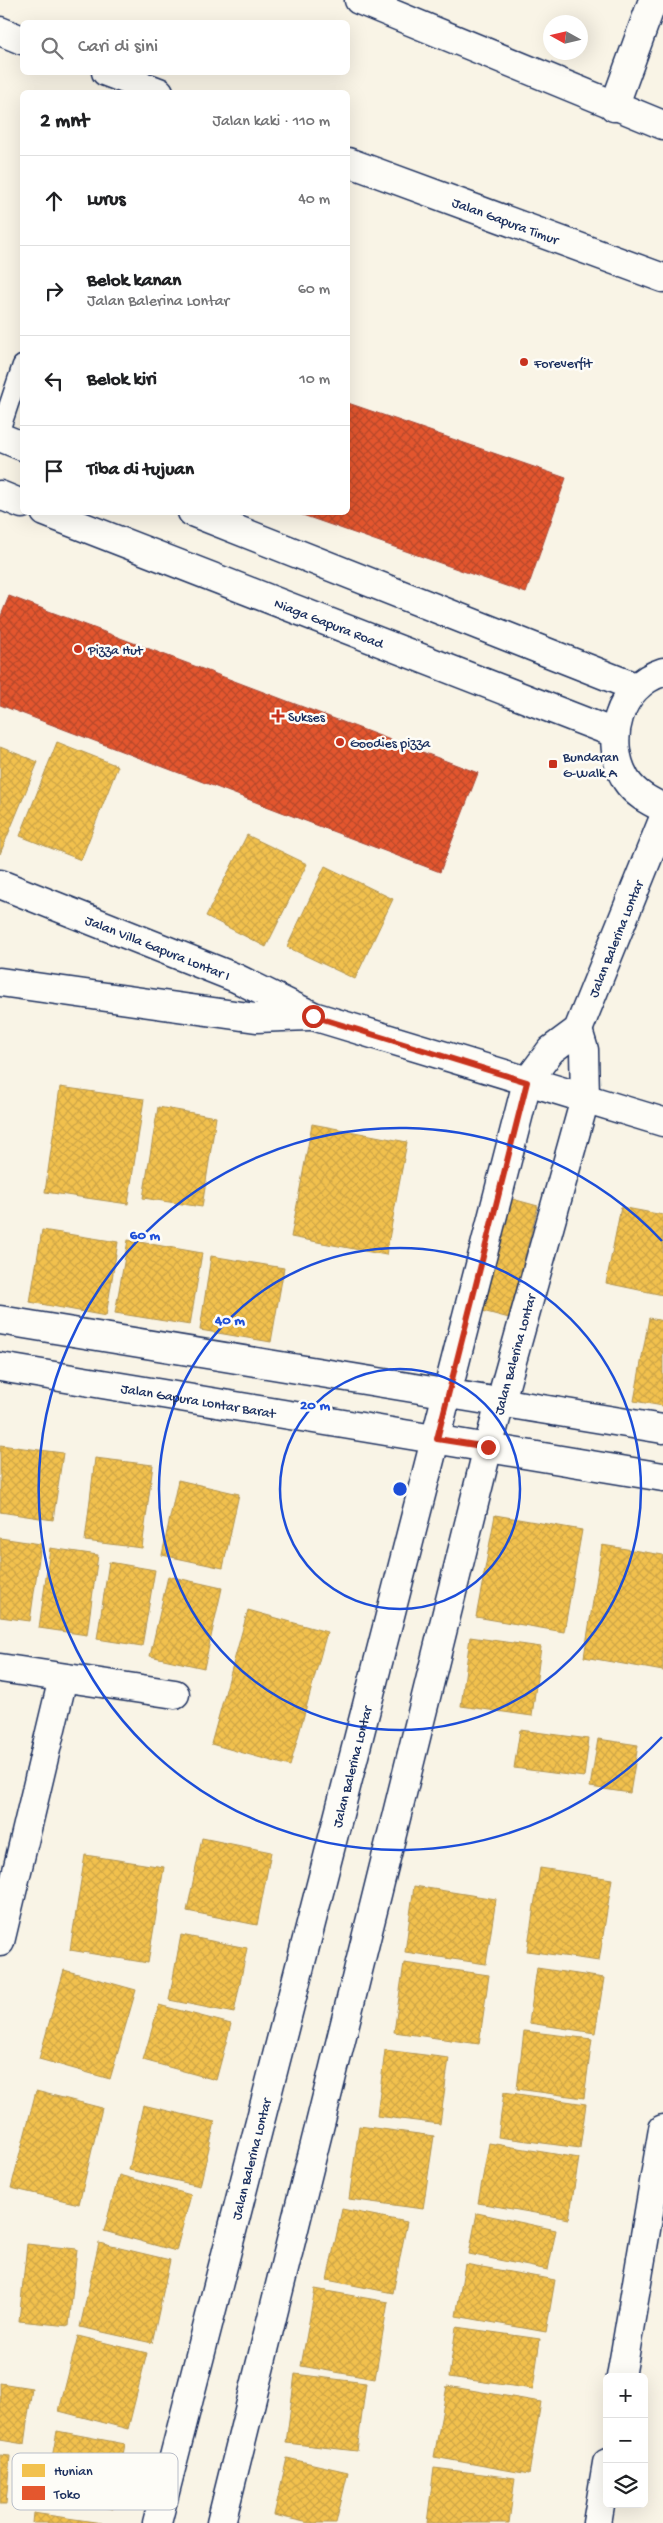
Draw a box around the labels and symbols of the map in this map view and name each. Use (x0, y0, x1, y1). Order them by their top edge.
north arrow (543, 15, 588, 60)
street label: Jalan Gapura Timur (449, 195, 561, 250)
marker: Foreverfit (518, 356, 530, 368)
place label: Foreverfit (533, 356, 593, 373)
street label: Niaga Gapura Road (271, 596, 387, 654)
marker: Pizza Hut (72, 643, 84, 655)
place label: Pizza Hut (87, 643, 144, 660)
marker: Sukses (272, 710, 284, 722)
place label: Sukses (288, 710, 326, 727)
marker: Goodies pizza (334, 736, 346, 748)
place label: Goodies pizza (350, 736, 432, 753)
place label: Bundaran G-Walk A (562, 750, 619, 783)
marker: Bundaran G-Walk A (547, 758, 559, 770)
street label: Jalan Balerina Lontar (586, 878, 649, 1000)
street label: Jalan Villa Gapura Lontar I (82, 913, 232, 986)
route start (302, 1005, 325, 1028)
text: 60 m (130, 1227, 161, 1245)
street label: Jalan Balerina Lontar (491, 1292, 541, 1417)
text: 40 m (214, 1312, 245, 1330)
street label: Jalan Gapura Lontar Barat (119, 1381, 278, 1424)
text: 20 m (300, 1397, 330, 1415)
route end (477, 1436, 500, 1459)
centre of rings (391, 1480, 409, 1498)
street label: Jalan Balerina Lontar (330, 1704, 378, 1830)
street label: Jalan Balerina Lontar (229, 2096, 277, 2222)
legend (12, 2453, 178, 2510)
text: Hunian (54, 2464, 93, 2481)
text: Toko (53, 2487, 80, 2504)

